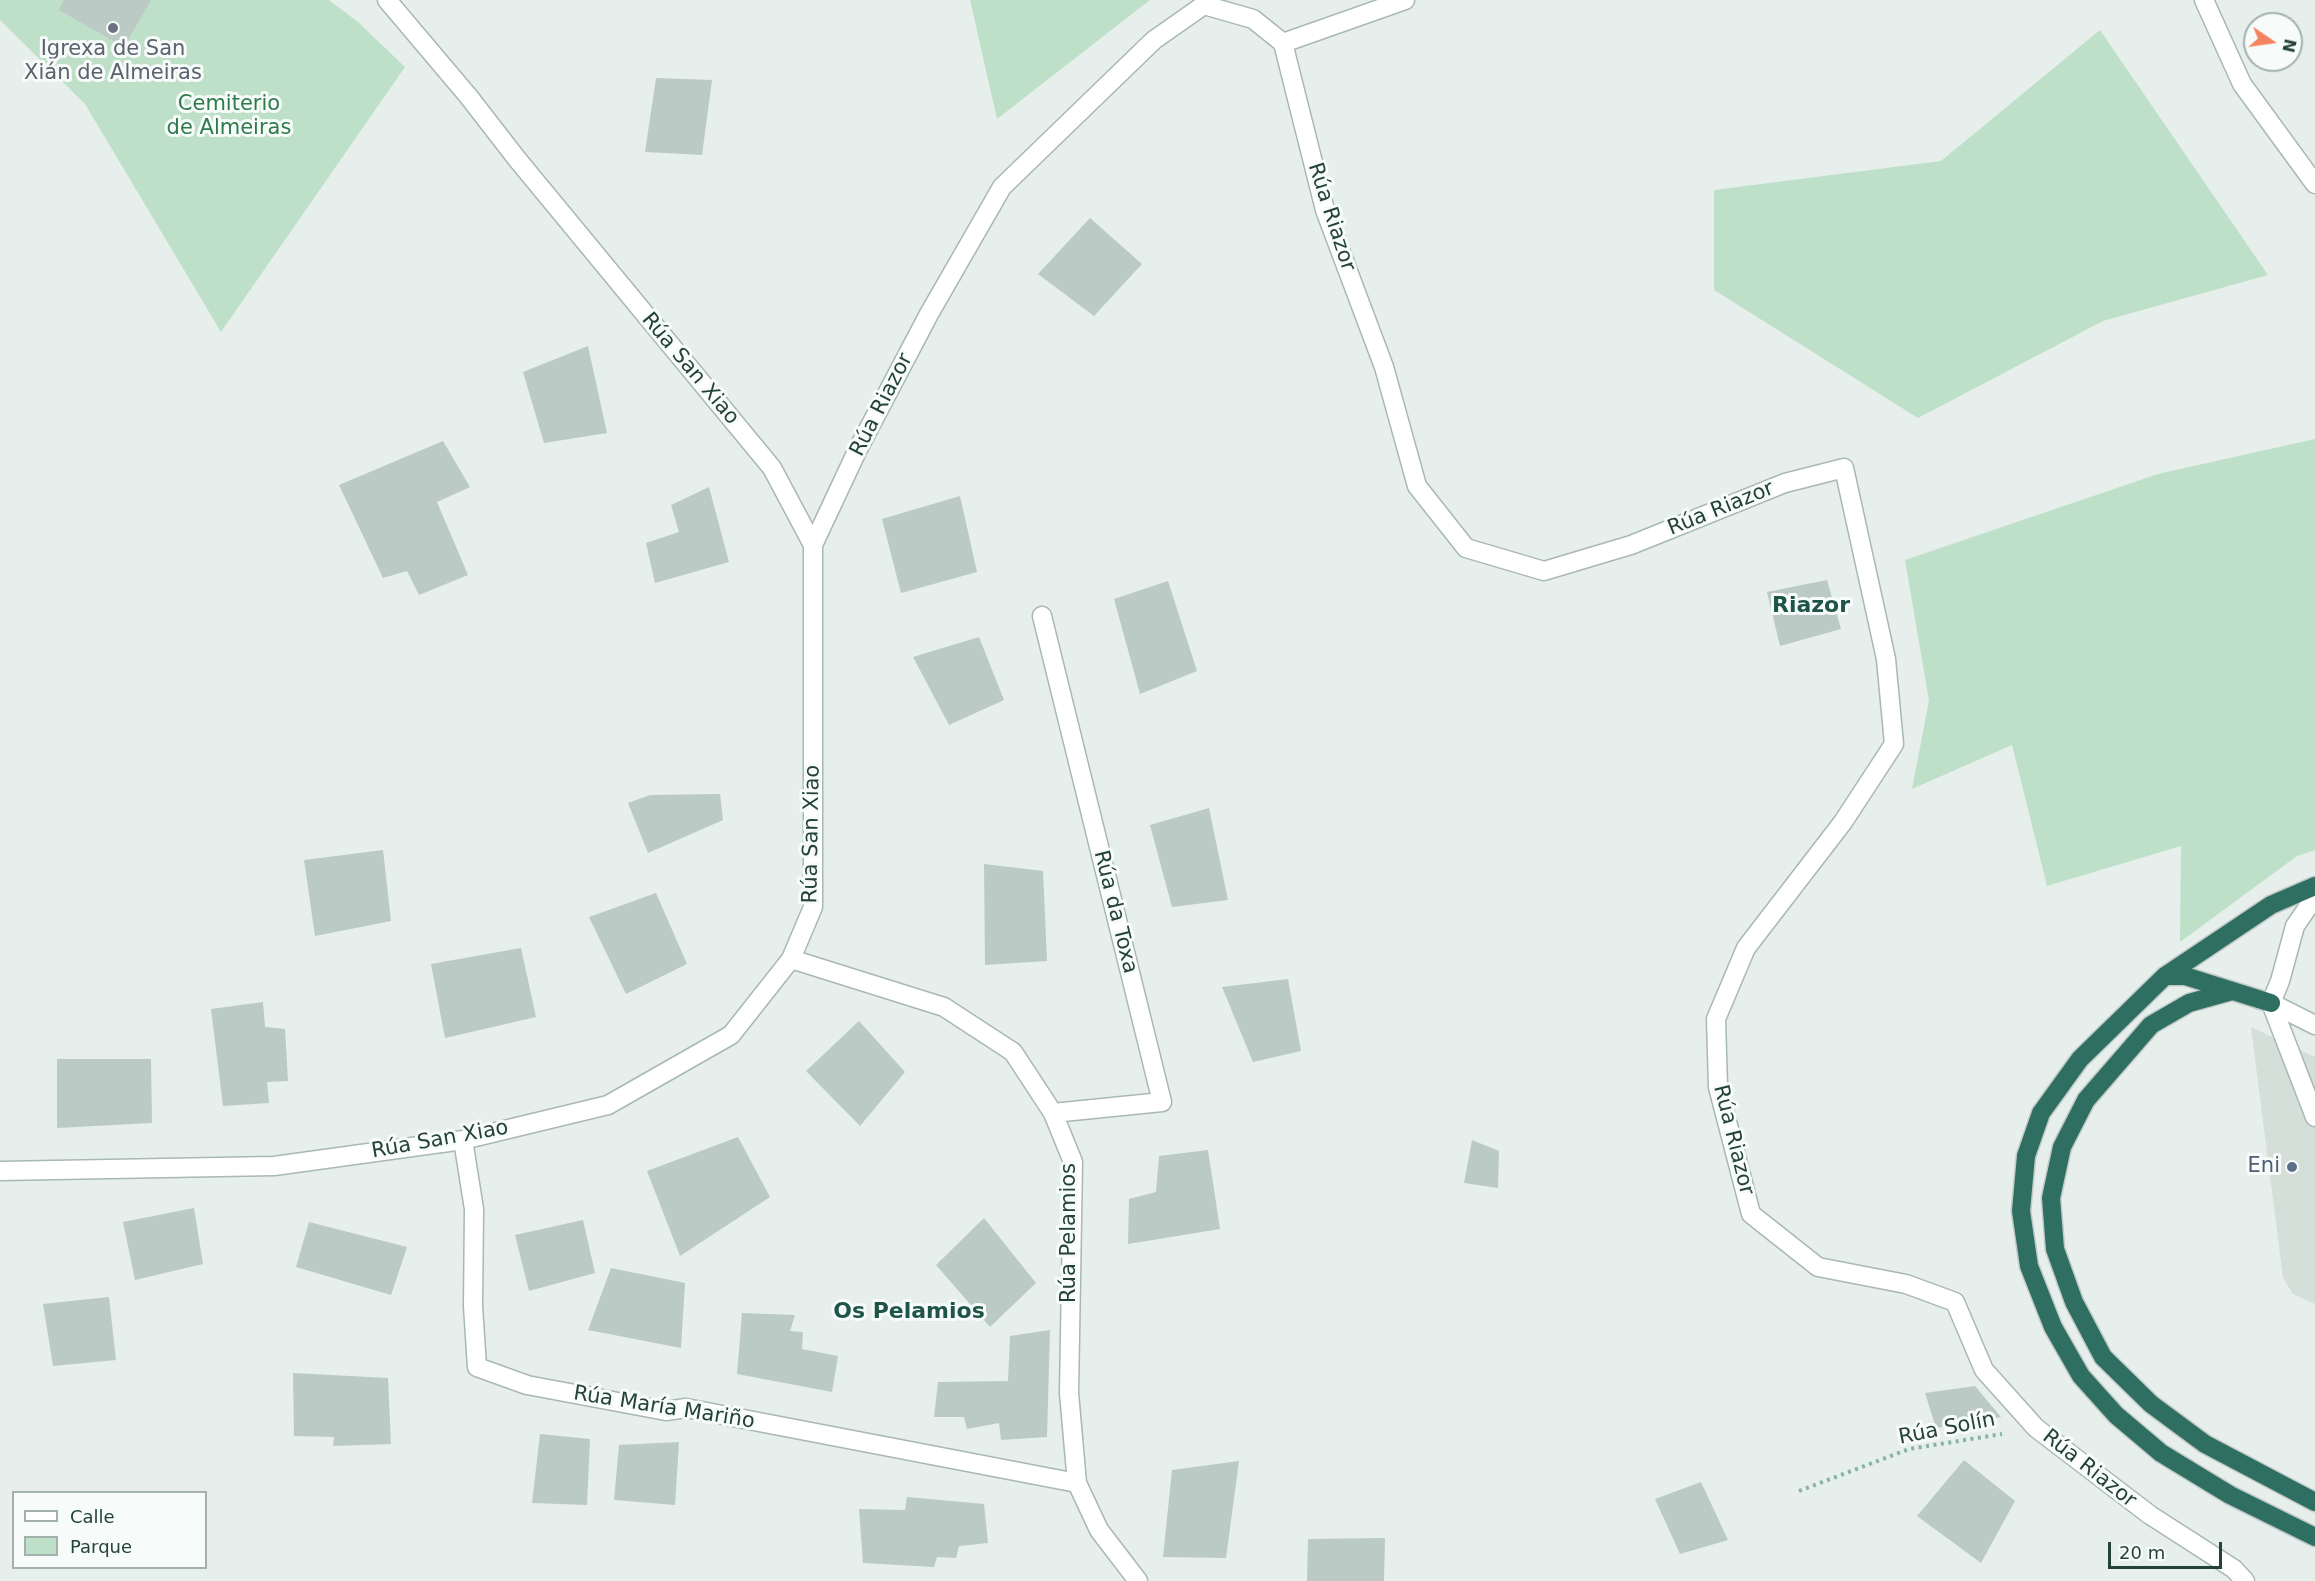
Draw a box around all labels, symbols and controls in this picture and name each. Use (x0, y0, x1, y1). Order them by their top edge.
north arrow (2243, 12, 2303, 72)
marker: Igrexa de San Xián de Almeiras (106, 21, 120, 35)
place label: Igrexa de San Xián de Almeiras (24, 37, 202, 87)
text: N (2278, 37, 2300, 54)
park label: Cemiterio de Almeiras (167, 92, 291, 142)
street label: Rúa Riazor (1302, 160, 1360, 274)
street label: Rúa San Xiao (636, 308, 744, 430)
street label: Rúa Riazor (845, 349, 919, 461)
street label: Rúa Riazor (1664, 476, 1778, 542)
district label: Riazor (1772, 593, 1850, 619)
street label: Rúa San Xiao (798, 764, 826, 904)
street label: Rúa da Toxa (1088, 848, 1142, 976)
street label: Rúa Riazor (1707, 1082, 1759, 1198)
street label: Rúa San Xiao (370, 1116, 510, 1164)
place label: Eni (2248, 1154, 2280, 1180)
marker: Eni (2285, 1160, 2299, 1174)
street label: Rúa Pelamios (1057, 1163, 1083, 1303)
district label: Os Pelamios (833, 1299, 985, 1325)
street label: Rúa María Mariño (572, 1381, 756, 1435)
street label: Rúa Solín (1897, 1407, 1997, 1451)
street label: Rúa Riazor (2037, 1425, 2141, 1513)
legend (12, 1491, 207, 1569)
text: Calle (70, 1506, 115, 1527)
scale bar (2111, 1530, 2225, 1568)
text: Parque (70, 1536, 132, 1557)
text: 20 m (2119, 1542, 2165, 1563)

